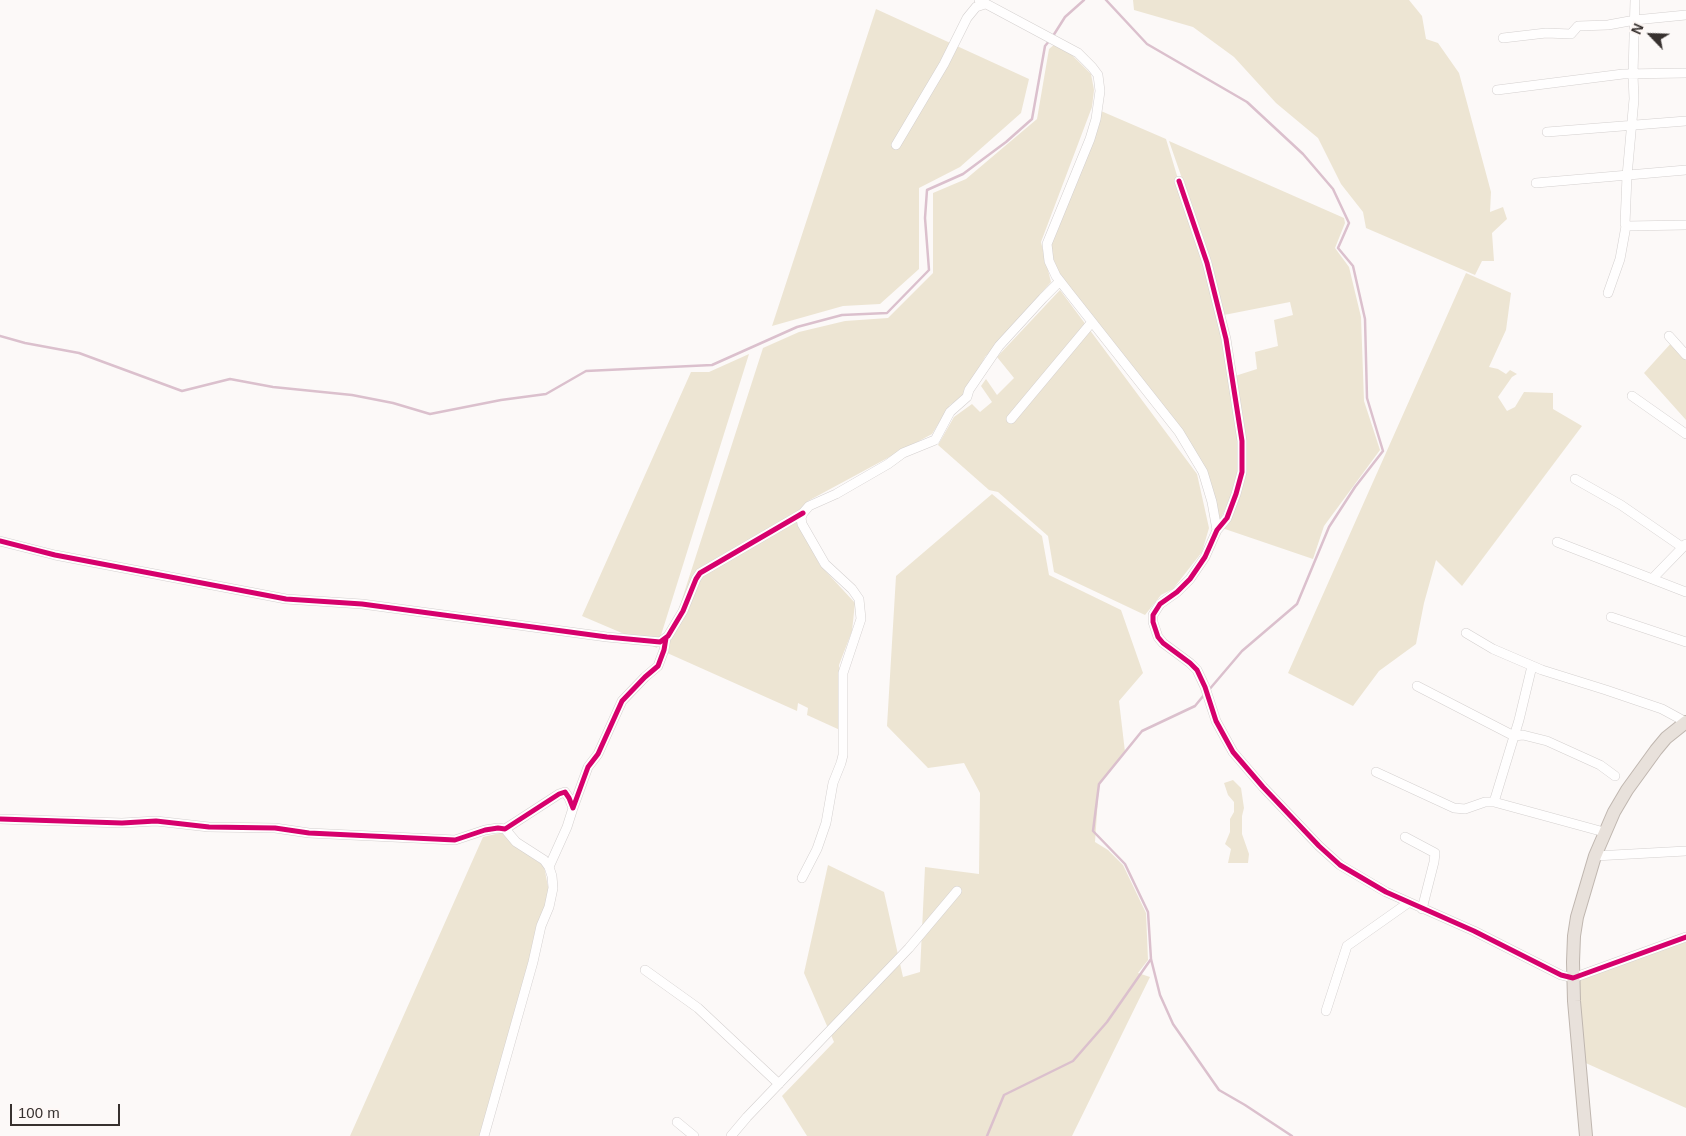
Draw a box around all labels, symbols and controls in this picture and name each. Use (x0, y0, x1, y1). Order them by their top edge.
north arrow (1626, 10, 1676, 60)
text: N (1628, 21, 1647, 37)
scale bar (12, 1094, 122, 1126)
text: 100 m (18, 1104, 60, 1121)

